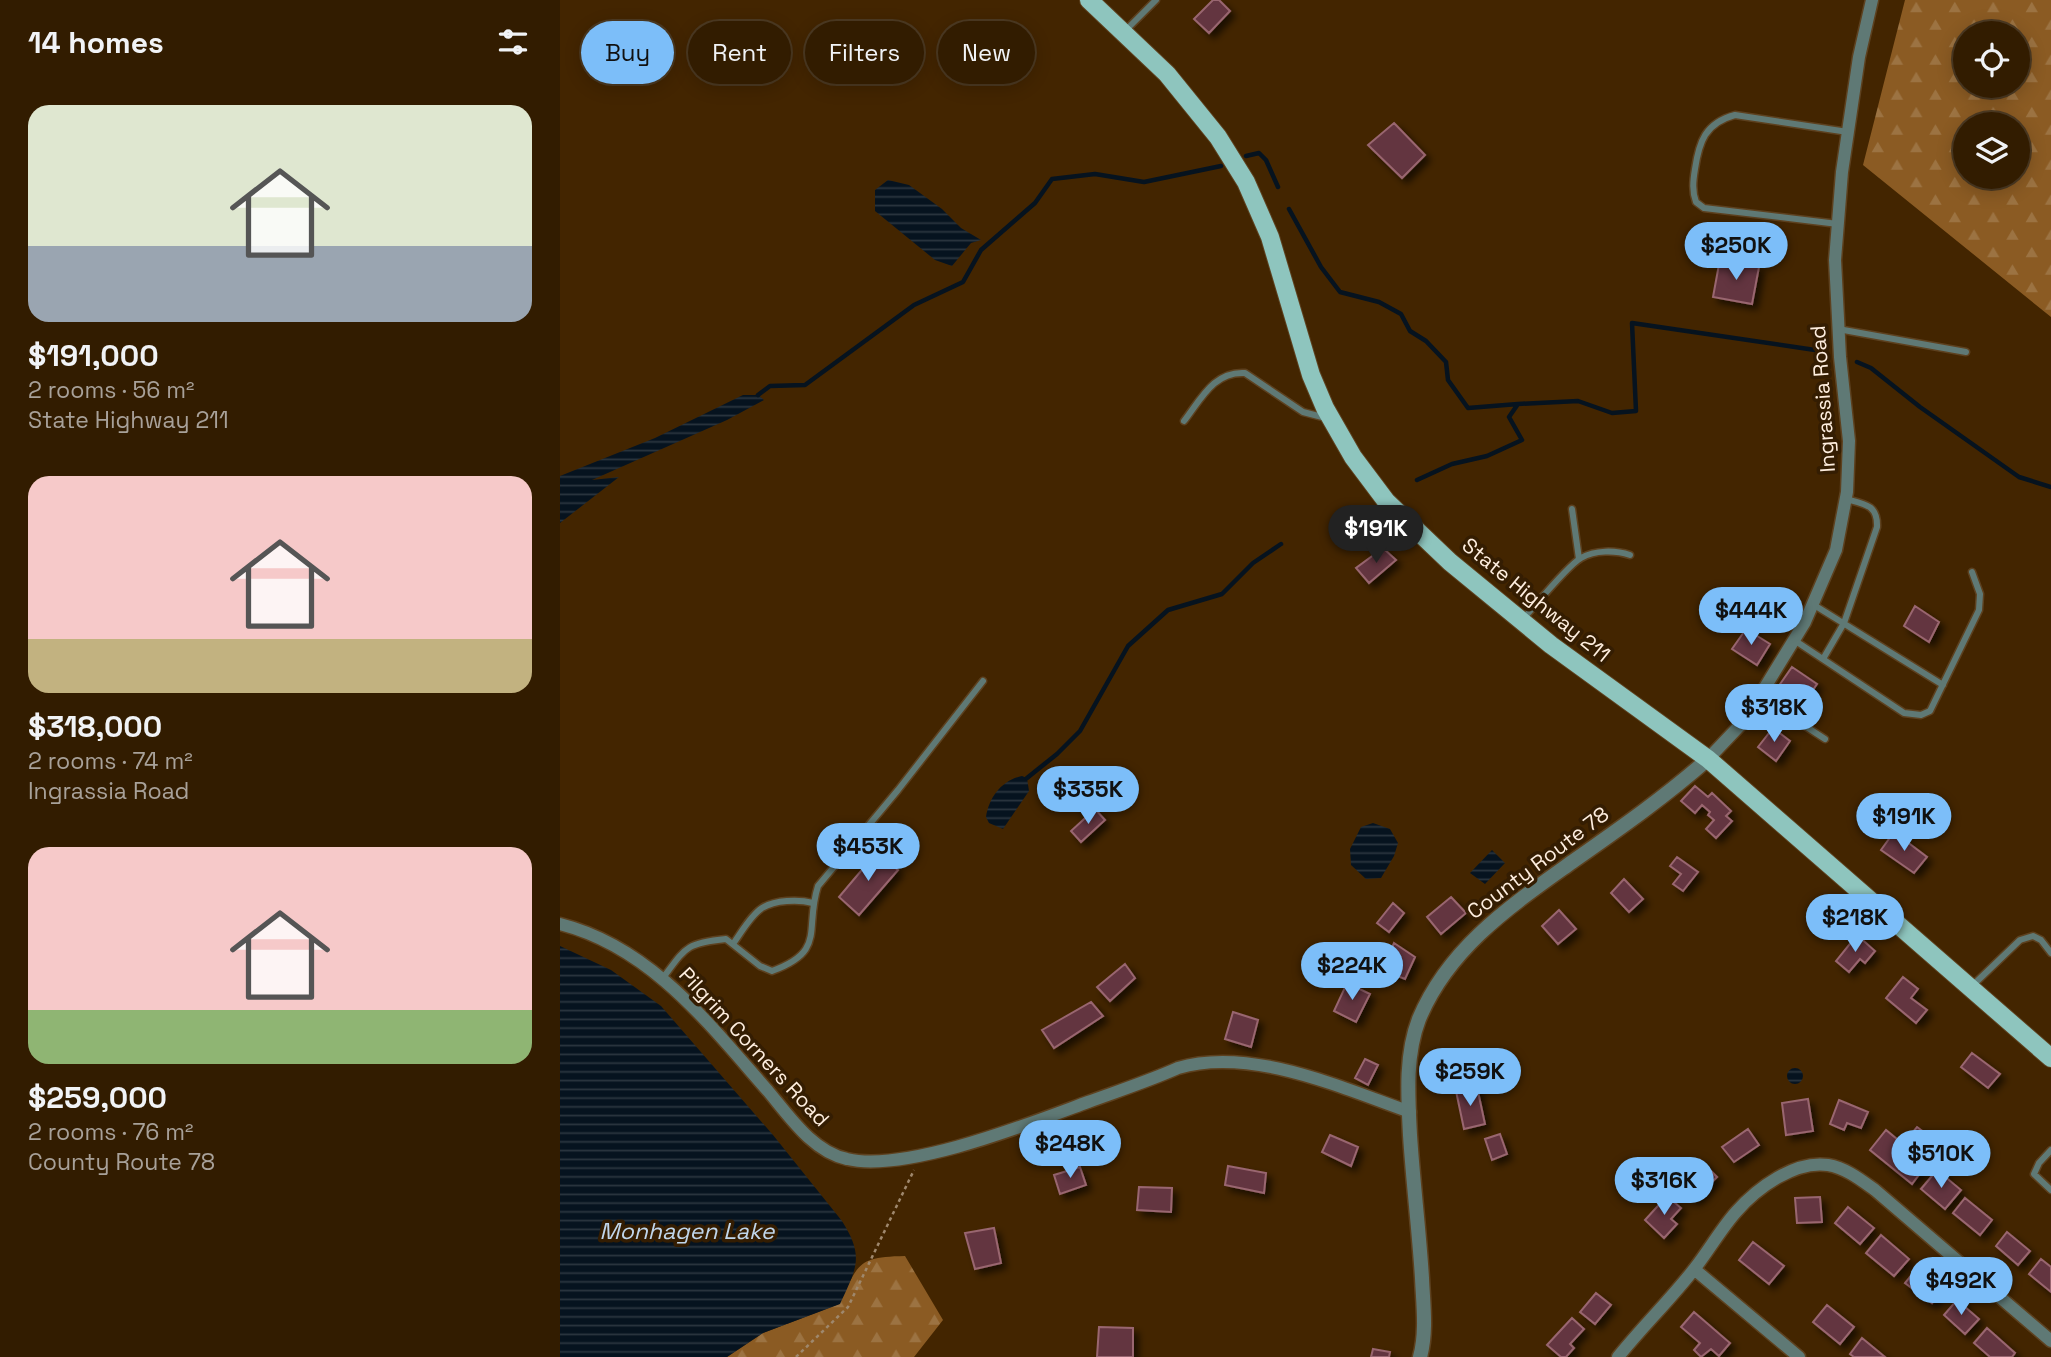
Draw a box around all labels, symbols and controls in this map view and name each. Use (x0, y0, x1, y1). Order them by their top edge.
chip: Buy (581, 21, 674, 84)
chip: Rent (688, 21, 791, 84)
chip: Filters (805, 21, 924, 84)
chip: New (938, 21, 1035, 84)
map controls (1953, 21, 2030, 189)
button: locate (1953, 21, 2030, 98)
text: 14 homes (28, 23, 164, 62)
icon: filters (494, 23, 532, 61)
button: layers (1953, 112, 2030, 189)
icon: home (217, 150, 343, 276)
pin: $250K (1687, 222, 1785, 282)
text: $250K (1701, 230, 1771, 260)
street label: Ingrassia Road (1804, 325, 1841, 473)
text: $191,000 (28, 336, 159, 375)
text: 2 rooms · 56 m² (28, 375, 194, 405)
text: State Highway 211 (28, 405, 229, 435)
pin: $191K (1327, 505, 1425, 565)
text: $191K (1344, 513, 1408, 543)
icon: home (217, 521, 343, 647)
street label: State Highway 211 (1457, 532, 1616, 668)
pin: $444K (1702, 588, 1800, 647)
text: $444K (1715, 595, 1787, 625)
pin: $318K (1725, 684, 1823, 744)
text: $318K (1741, 692, 1807, 722)
text: $318,000 (28, 707, 162, 746)
text: 2 rooms · 74 m² (28, 746, 193, 776)
pin: $335K (1039, 766, 1137, 826)
text: $335K (1053, 774, 1123, 804)
text: Ingrassia Road (28, 776, 189, 806)
pin: $191K (1855, 794, 1953, 853)
street label: County Route 78 (1461, 800, 1614, 925)
text: $191K (1872, 801, 1936, 831)
pin: $453K (819, 824, 917, 883)
text: $453K (833, 831, 903, 861)
icon: home (217, 892, 343, 1018)
pin: $218K (1806, 894, 1904, 954)
text: $218K (1822, 902, 1888, 932)
pin: $224K (1303, 942, 1401, 1002)
text: $224K (1317, 950, 1387, 980)
street label: Pilgrim Corners Road (673, 961, 835, 1132)
pin: $259K (1421, 1048, 1519, 1108)
text: $259K (1435, 1056, 1505, 1086)
text: $259,000 (28, 1078, 167, 1117)
text: 2 rooms · 76 m² (28, 1117, 193, 1147)
pin: $248K (1021, 1120, 1119, 1180)
text: $248K (1035, 1128, 1105, 1158)
pin: $510K (1892, 1130, 1990, 1190)
text: $510K (1907, 1138, 1975, 1168)
text: County Route 78 (28, 1147, 215, 1177)
pin: $316K (1615, 1158, 1713, 1217)
text: $316K (1631, 1165, 1697, 1195)
water label: Monhagen Lake (600, 1216, 776, 1246)
pin: $492K (1912, 1258, 2010, 1317)
text: $492K (1926, 1265, 1996, 1295)

